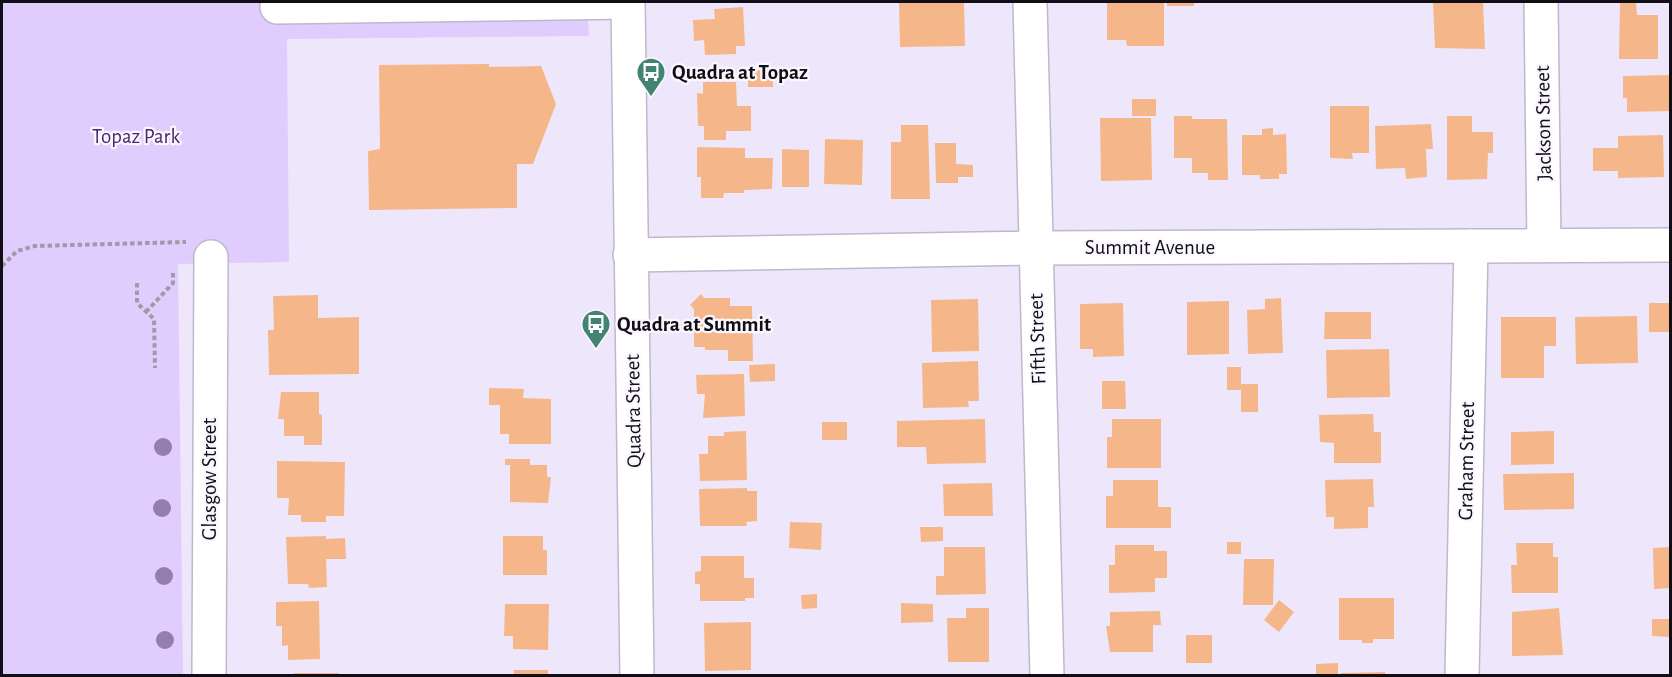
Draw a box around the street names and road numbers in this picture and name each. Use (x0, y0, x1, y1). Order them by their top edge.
street label: Jackson Street (1532, 65, 1555, 181)
street label: Summit Avenue (1085, 237, 1215, 258)
street label: Fifth Street (1025, 293, 1050, 385)
street label: Quadra Street (622, 354, 645, 468)
street label: Graham Street (1455, 401, 1478, 520)
street label: Glasgow Street (199, 418, 220, 540)

